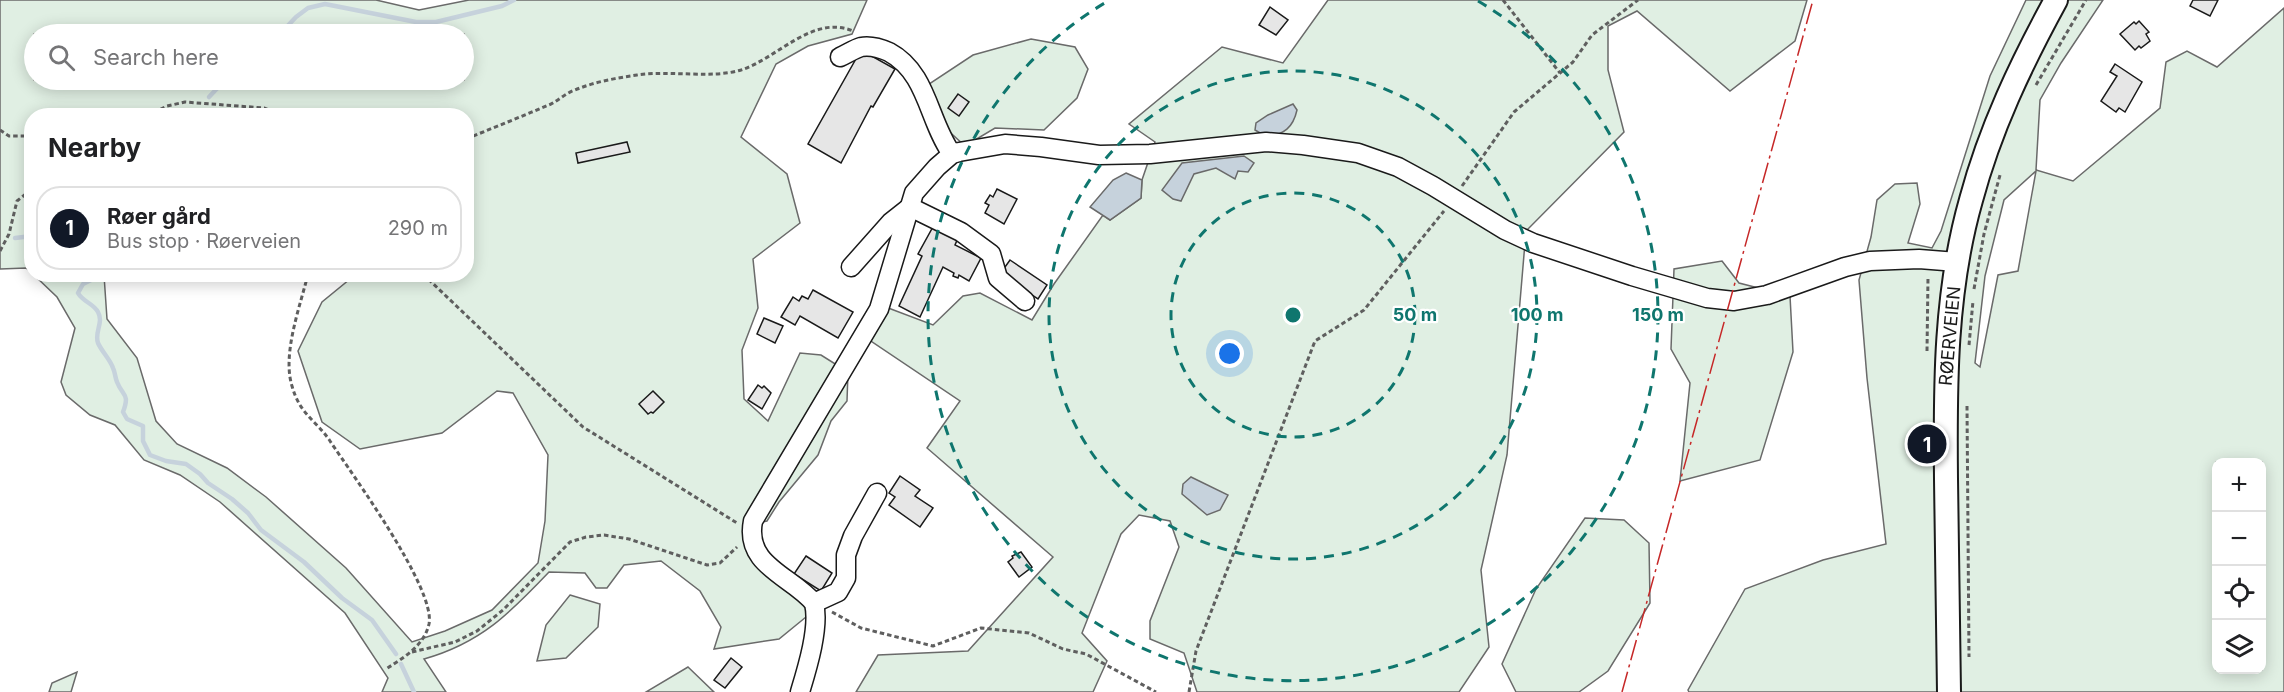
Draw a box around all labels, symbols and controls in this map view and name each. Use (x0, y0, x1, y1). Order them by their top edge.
search box (24, 24, 474, 90)
icon: search (45, 41, 78, 74)
text: Search here (93, 44, 219, 70)
text: Nearby (48, 132, 141, 163)
text: Røer gård (107, 203, 211, 229)
text: 1 (65, 216, 74, 240)
text: 290 m (388, 216, 448, 240)
text: Bus stop · Røerveien (107, 229, 301, 253)
street label: RØERVEIEN (1935, 285, 1964, 387)
text: 50 m (1393, 304, 1437, 325)
text: 100 m (1511, 304, 1563, 325)
text: 150 m (1632, 304, 1684, 325)
centre of rings (1283, 305, 1303, 325)
your location (1215, 339, 1244, 368)
pin: 1 (1908, 422, 1946, 466)
map controls (2212, 458, 2266, 674)
button: + (2212, 458, 2266, 512)
button: − (2212, 512, 2266, 566)
button: locate (2212, 566, 2266, 620)
button: layers (2212, 620, 2266, 674)

